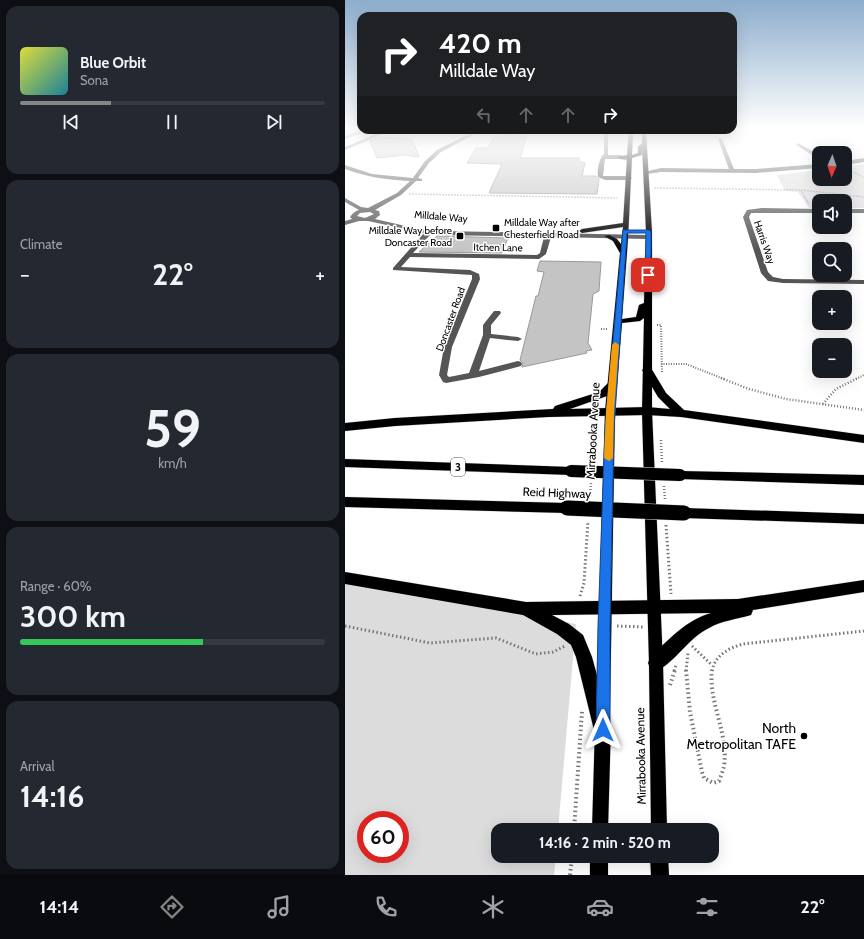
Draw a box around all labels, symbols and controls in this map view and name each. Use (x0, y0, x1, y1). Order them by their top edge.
text: 420 m (439, 26, 522, 60)
icon: right (373, 28, 425, 80)
text: Blue Orbit (80, 54, 146, 72)
text: Milldale Way (439, 60, 535, 82)
text: Sona (80, 72, 108, 88)
icon: left (473, 104, 495, 126)
icon: ahead (515, 104, 537, 126)
icon: ahead (557, 104, 579, 126)
icon: right (599, 104, 621, 126)
icon: previous (60, 111, 82, 133)
icon: pause (161, 111, 183, 133)
icon: next (263, 111, 285, 133)
north arrow (812, 146, 852, 186)
map controls (812, 146, 852, 378)
button: sound (812, 194, 852, 234)
street label: Milldale Way (414, 208, 468, 225)
place label: Milldale Way after Chesterfield Road (504, 216, 580, 241)
street label: Harris Way (751, 219, 778, 266)
marker: Milldale Way after Chesterfield Road (491, 223, 501, 233)
place label: Milldale Way before Doncaster Road (369, 224, 452, 249)
marker: Milldale Way before Doncaster Road (455, 231, 465, 241)
text: Climate (20, 236, 62, 252)
street label: Itchen Lane (473, 241, 523, 254)
button: search (812, 242, 852, 282)
text: 22° (152, 256, 193, 293)
pin (631, 258, 665, 292)
text: − (20, 261, 30, 288)
text: + (315, 261, 325, 288)
icon: arrive (637, 264, 659, 286)
street label: Doncaster Road (433, 285, 468, 353)
button: + (812, 290, 852, 330)
button: − (812, 338, 852, 378)
street label: Mirrabooka Avenue (582, 382, 603, 480)
text: 59 (144, 397, 201, 460)
text: km/h (158, 455, 187, 471)
road number: 3 (451, 458, 465, 476)
street label: Reid Highway (522, 484, 592, 501)
text: Range · 60% (20, 578, 92, 594)
text: 300 km (20, 598, 126, 635)
street label: Mirrabooka Avenue (632, 707, 649, 805)
position arrow (582, 709, 624, 751)
place label: North Metropolitan TAFE (686, 719, 796, 753)
marker: North Metropolitan TAFE (799, 731, 809, 741)
text: Arrival (20, 758, 55, 774)
text: 14:16 (20, 778, 84, 815)
speed limit sign: 60 (357, 811, 409, 863)
text: 14:16 · 2 min · 520 m (539, 834, 671, 852)
icon: directions (158, 893, 186, 921)
icon: music (265, 893, 293, 921)
icon: phone (372, 893, 400, 921)
icon: climate (479, 893, 507, 921)
icon: car (586, 893, 614, 921)
icon: filters (693, 893, 721, 921)
text: 14:14 (40, 896, 79, 918)
text: 22° (800, 896, 824, 918)

